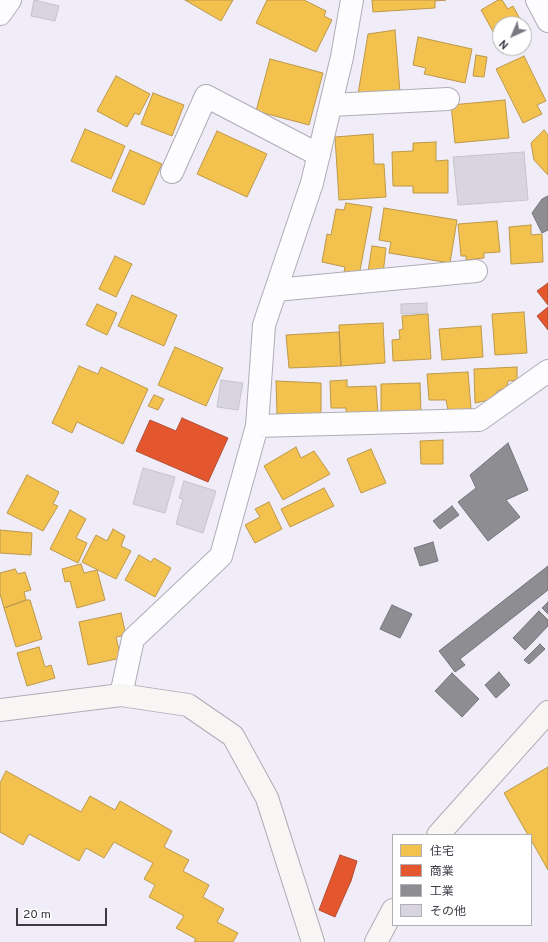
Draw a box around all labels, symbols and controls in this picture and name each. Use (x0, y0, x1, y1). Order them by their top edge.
north arrow (492, 16, 532, 56)
text: N (497, 36, 512, 52)
legend (392, 834, 532, 926)
text: 住宅 (430, 844, 454, 860)
text: 商業 (430, 864, 454, 880)
text: 工業 (430, 884, 454, 900)
scale bar (18, 900, 109, 926)
text: その他 (430, 904, 466, 920)
text: 20 m (23, 907, 51, 923)

